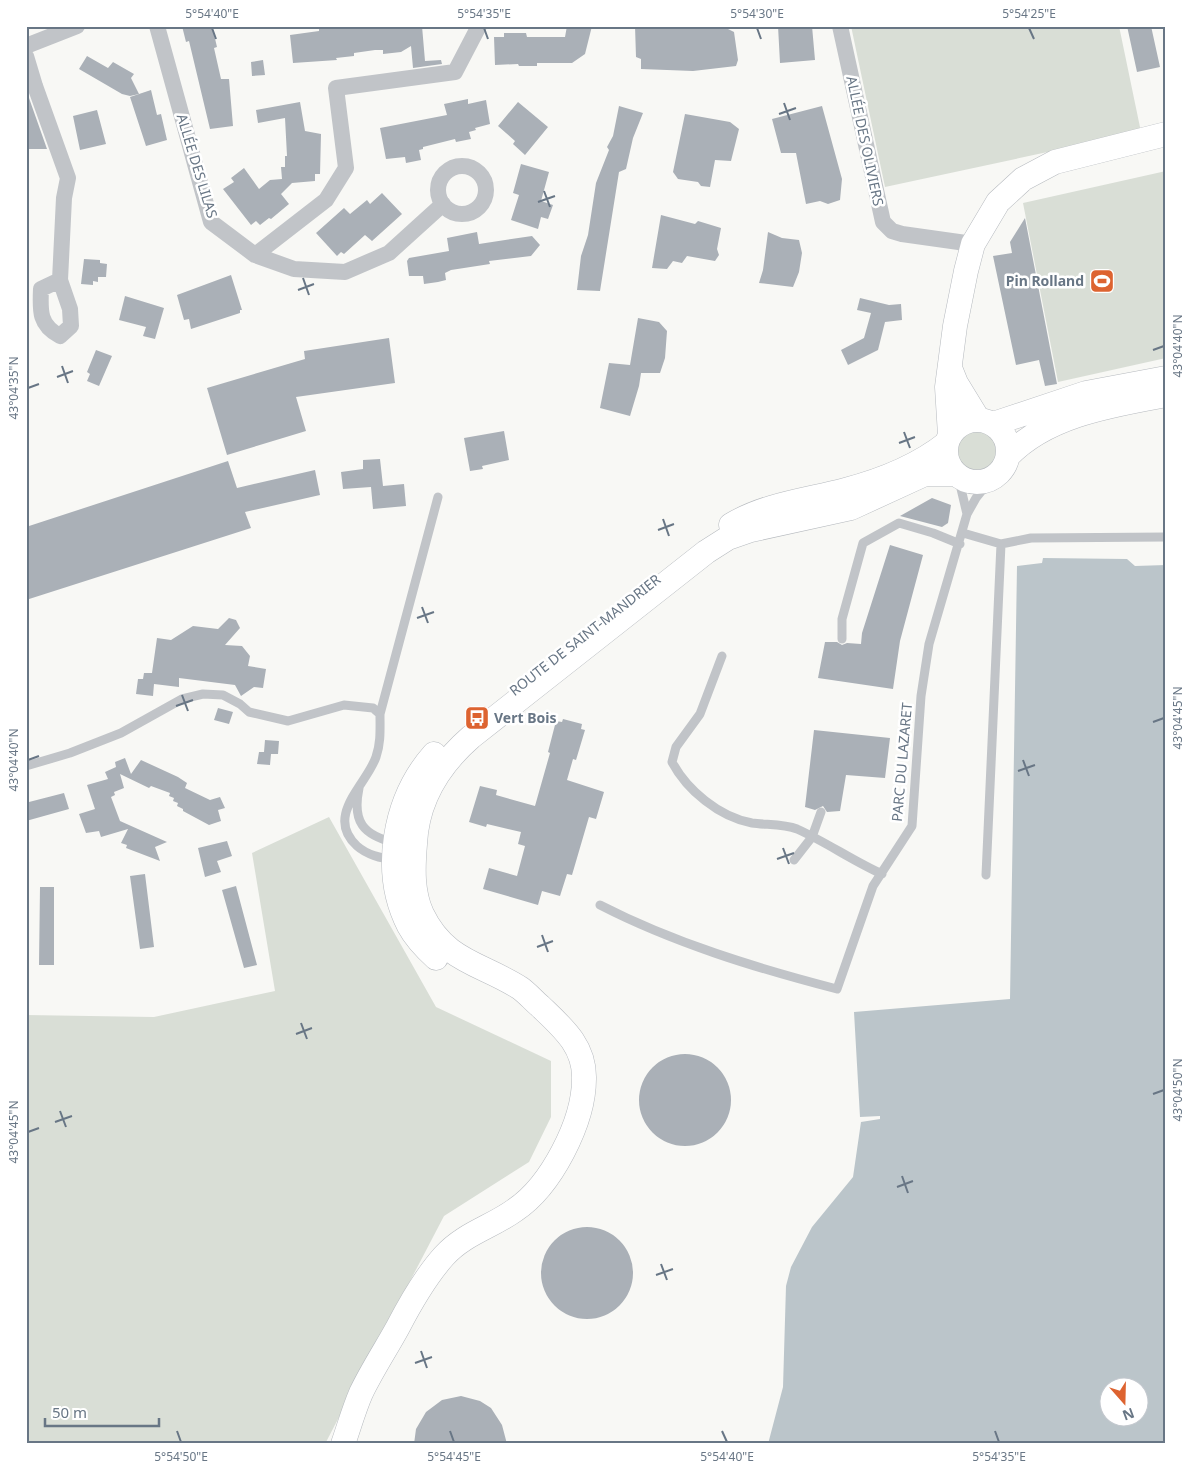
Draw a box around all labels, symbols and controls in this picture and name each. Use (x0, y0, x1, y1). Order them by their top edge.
text: 5°54'40"E (185, 5, 239, 22)
text: 5°54'35"E (457, 5, 511, 22)
text: 5°54'30"E (730, 5, 784, 22)
text: 5°54'25"E (1002, 5, 1056, 22)
street label: ALLÉE DES OLIVIERS (842, 74, 889, 208)
street label: ALLÉE DES LILAS (173, 111, 222, 221)
sports icon: Pin Rolland (1089, 268, 1115, 294)
place label: Pin Rolland (1006, 271, 1084, 290)
text: 43°04'40"N (1169, 314, 1186, 378)
text: 43°04'35"N (5, 356, 22, 420)
street label: ROUTE DE SAINT-MANDRIER (505, 569, 664, 700)
text: 43°04'45"N (1169, 686, 1186, 750)
street label: PARC DU LAZARET (887, 701, 916, 822)
bus stop icon: Vert Bois (464, 705, 490, 731)
place label: Vert Bois (494, 708, 556, 727)
text: 43°04'40"N (5, 728, 22, 792)
text: 43°04'50"N (1169, 1058, 1186, 1122)
text: 43°04'45"N (5, 1100, 22, 1164)
north arrow (1100, 1378, 1150, 1428)
scale bar (45, 1395, 159, 1427)
text: 50 m (52, 1402, 87, 1422)
text: N (1120, 1404, 1137, 1426)
text: 5°54'50"E (154, 1448, 208, 1465)
text: 5°54'45"E (427, 1448, 481, 1465)
text: 5°54'40"E (700, 1448, 754, 1465)
text: 5°54'35"E (972, 1448, 1026, 1465)

